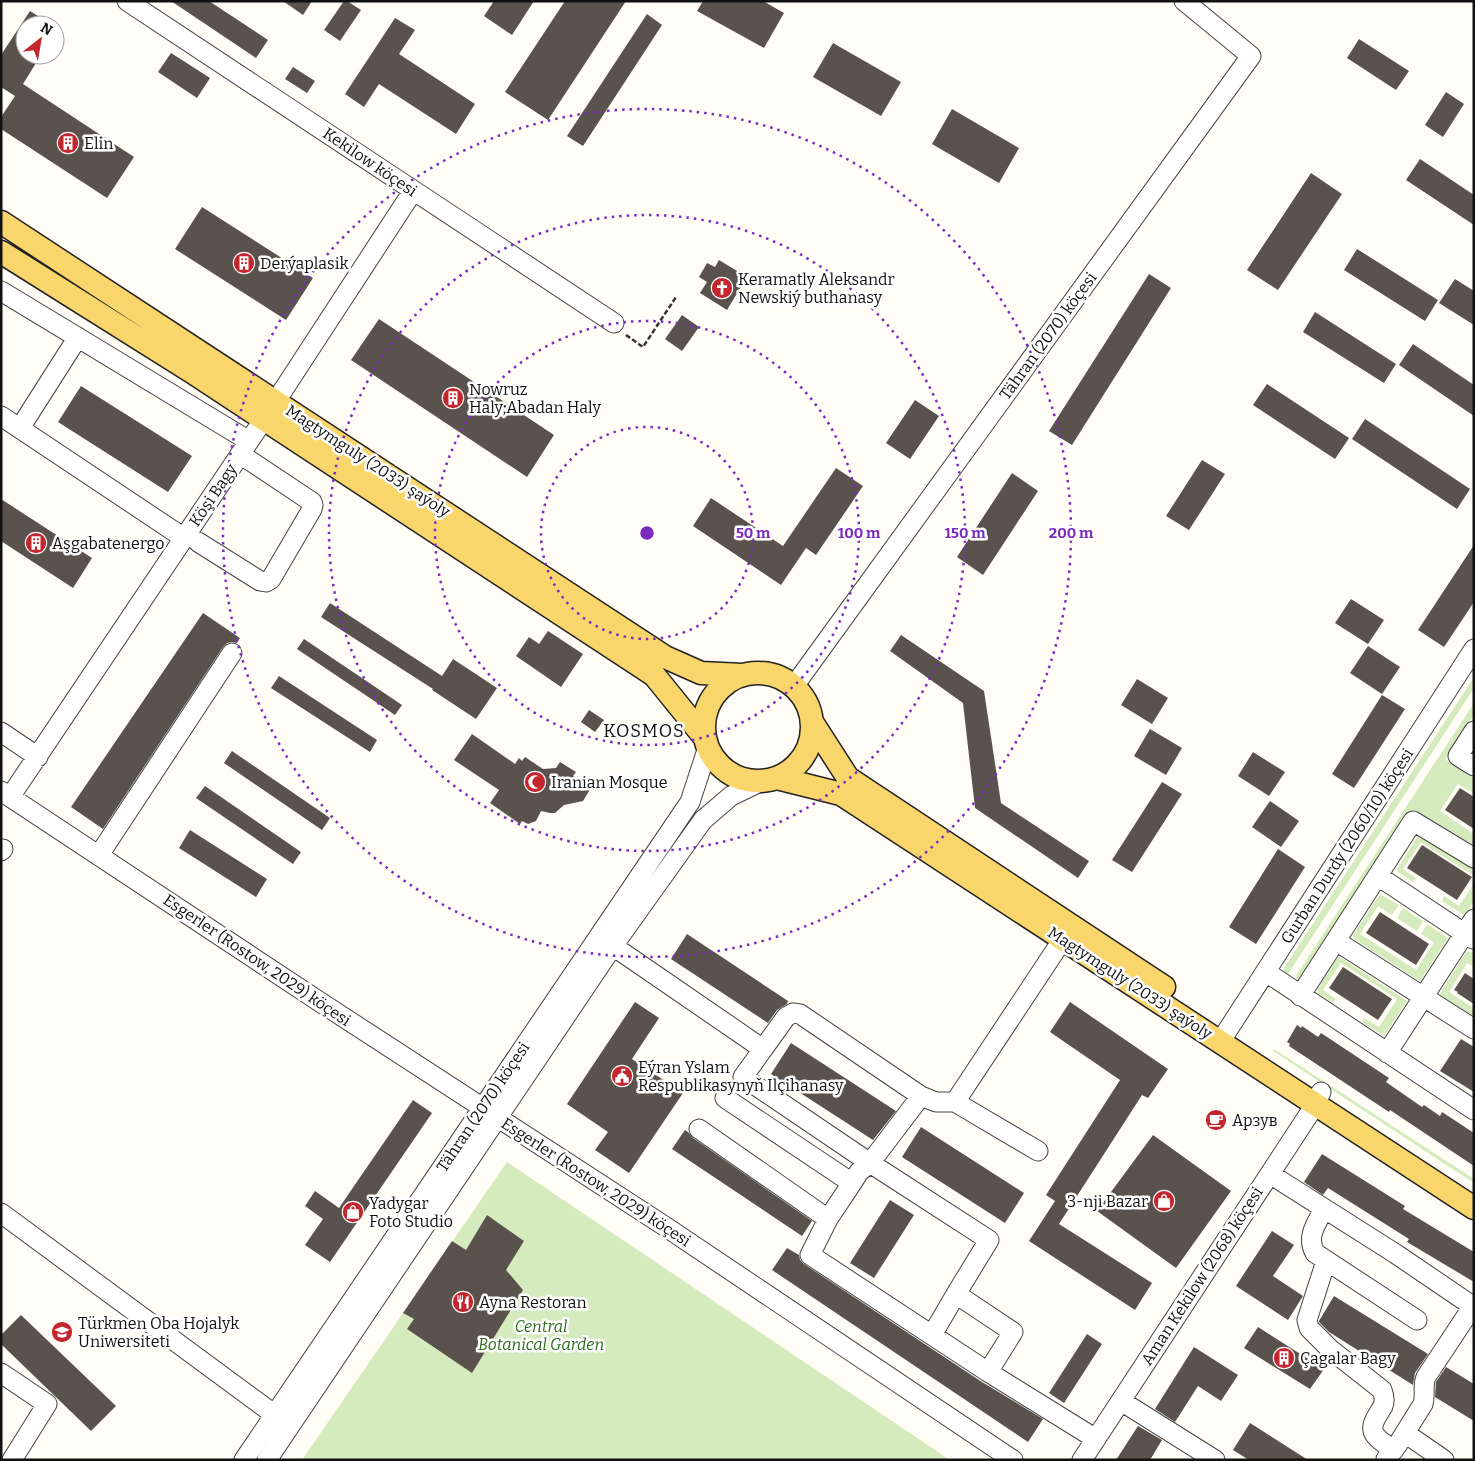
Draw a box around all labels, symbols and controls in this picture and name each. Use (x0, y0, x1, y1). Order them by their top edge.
north arrow (15, 15, 65, 65)
text: N (37, 19, 56, 39)
street label: Kekilow köçesi (319, 124, 421, 201)
building icon: Elin (56, 131, 80, 155)
place label: Elin (84, 134, 113, 153)
building icon: Derýaplasik (232, 251, 256, 275)
place label: Derýaplasik (260, 254, 349, 273)
street label: Tähran (2070) köçesi (995, 268, 1101, 403)
place label: Keramatly Aleksandr Newskiý buthanasy (738, 270, 895, 307)
church icon: Keramatly Aleksandr Newskiý buthanasy (710, 276, 734, 300)
place label: Nowruz Haly;Abadan Haly (469, 380, 601, 417)
building icon: Nowruz Haly;Abadan Haly (441, 386, 465, 410)
street label: Magtymguly (2033) şaýoly (282, 401, 454, 522)
street label: Köşi Bagy (185, 460, 241, 530)
centre of rings (638, 524, 656, 542)
text: 50 m (736, 524, 771, 542)
text: 100 m (838, 524, 881, 542)
text: 150 m (944, 524, 986, 542)
text: 200 m (1049, 524, 1094, 542)
building icon: Aşgabatenergo (24, 531, 48, 555)
place label: Aşgabatenergo (52, 534, 164, 553)
district label: KOSMOS (603, 720, 685, 742)
street label: Gurban Durdy (2060/10) köçesi (1277, 745, 1417, 947)
mosque icon: Iranian Mosque (523, 770, 547, 794)
place label: Iranian Mosque (551, 773, 667, 792)
street label: Esgerler (Rostow, 2029) köçesi (160, 890, 355, 1030)
street label: Magtymguly (2033) şaýoly (1044, 923, 1216, 1044)
street label: Tähran (2070) köçesi (432, 1038, 534, 1176)
place label: Eýran Yslam Respublikasynyň Ilçihanasy (638, 1058, 844, 1095)
public building icon: Eýran Yslam Respublikasynyň Ilçihanasy (610, 1064, 634, 1088)
cafe icon: Арзув (1204, 1108, 1228, 1132)
place label: Арзув (1232, 1111, 1278, 1130)
street label: Esgerler (Rostow, 2029) köçesi (498, 1114, 694, 1251)
street label: Aman Kekilow (2068) köçesi (1137, 1183, 1267, 1369)
shop icon: 3-nji Bazar (1152, 1189, 1176, 1213)
place label: 3-nji Bazar (1067, 1192, 1148, 1211)
place label: Yadygar Foto Studio (369, 1194, 453, 1231)
shop icon: Yadygar Foto Studio (341, 1200, 365, 1224)
restaurant icon: Ayna Restoran (451, 1290, 475, 1314)
place label: Ayna Restoran (479, 1293, 587, 1312)
place label: Türkmen Oba Hojalyk Uniwersiteti (78, 1314, 239, 1351)
park label: Central Botanical Garden (478, 1317, 604, 1354)
school or university icon: Türkmen Oba Hojalyk Uniwersiteti (50, 1320, 74, 1344)
building icon: Çagalar Bagy (1272, 1346, 1296, 1370)
place label: Çagalar Bagy (1300, 1349, 1396, 1368)

